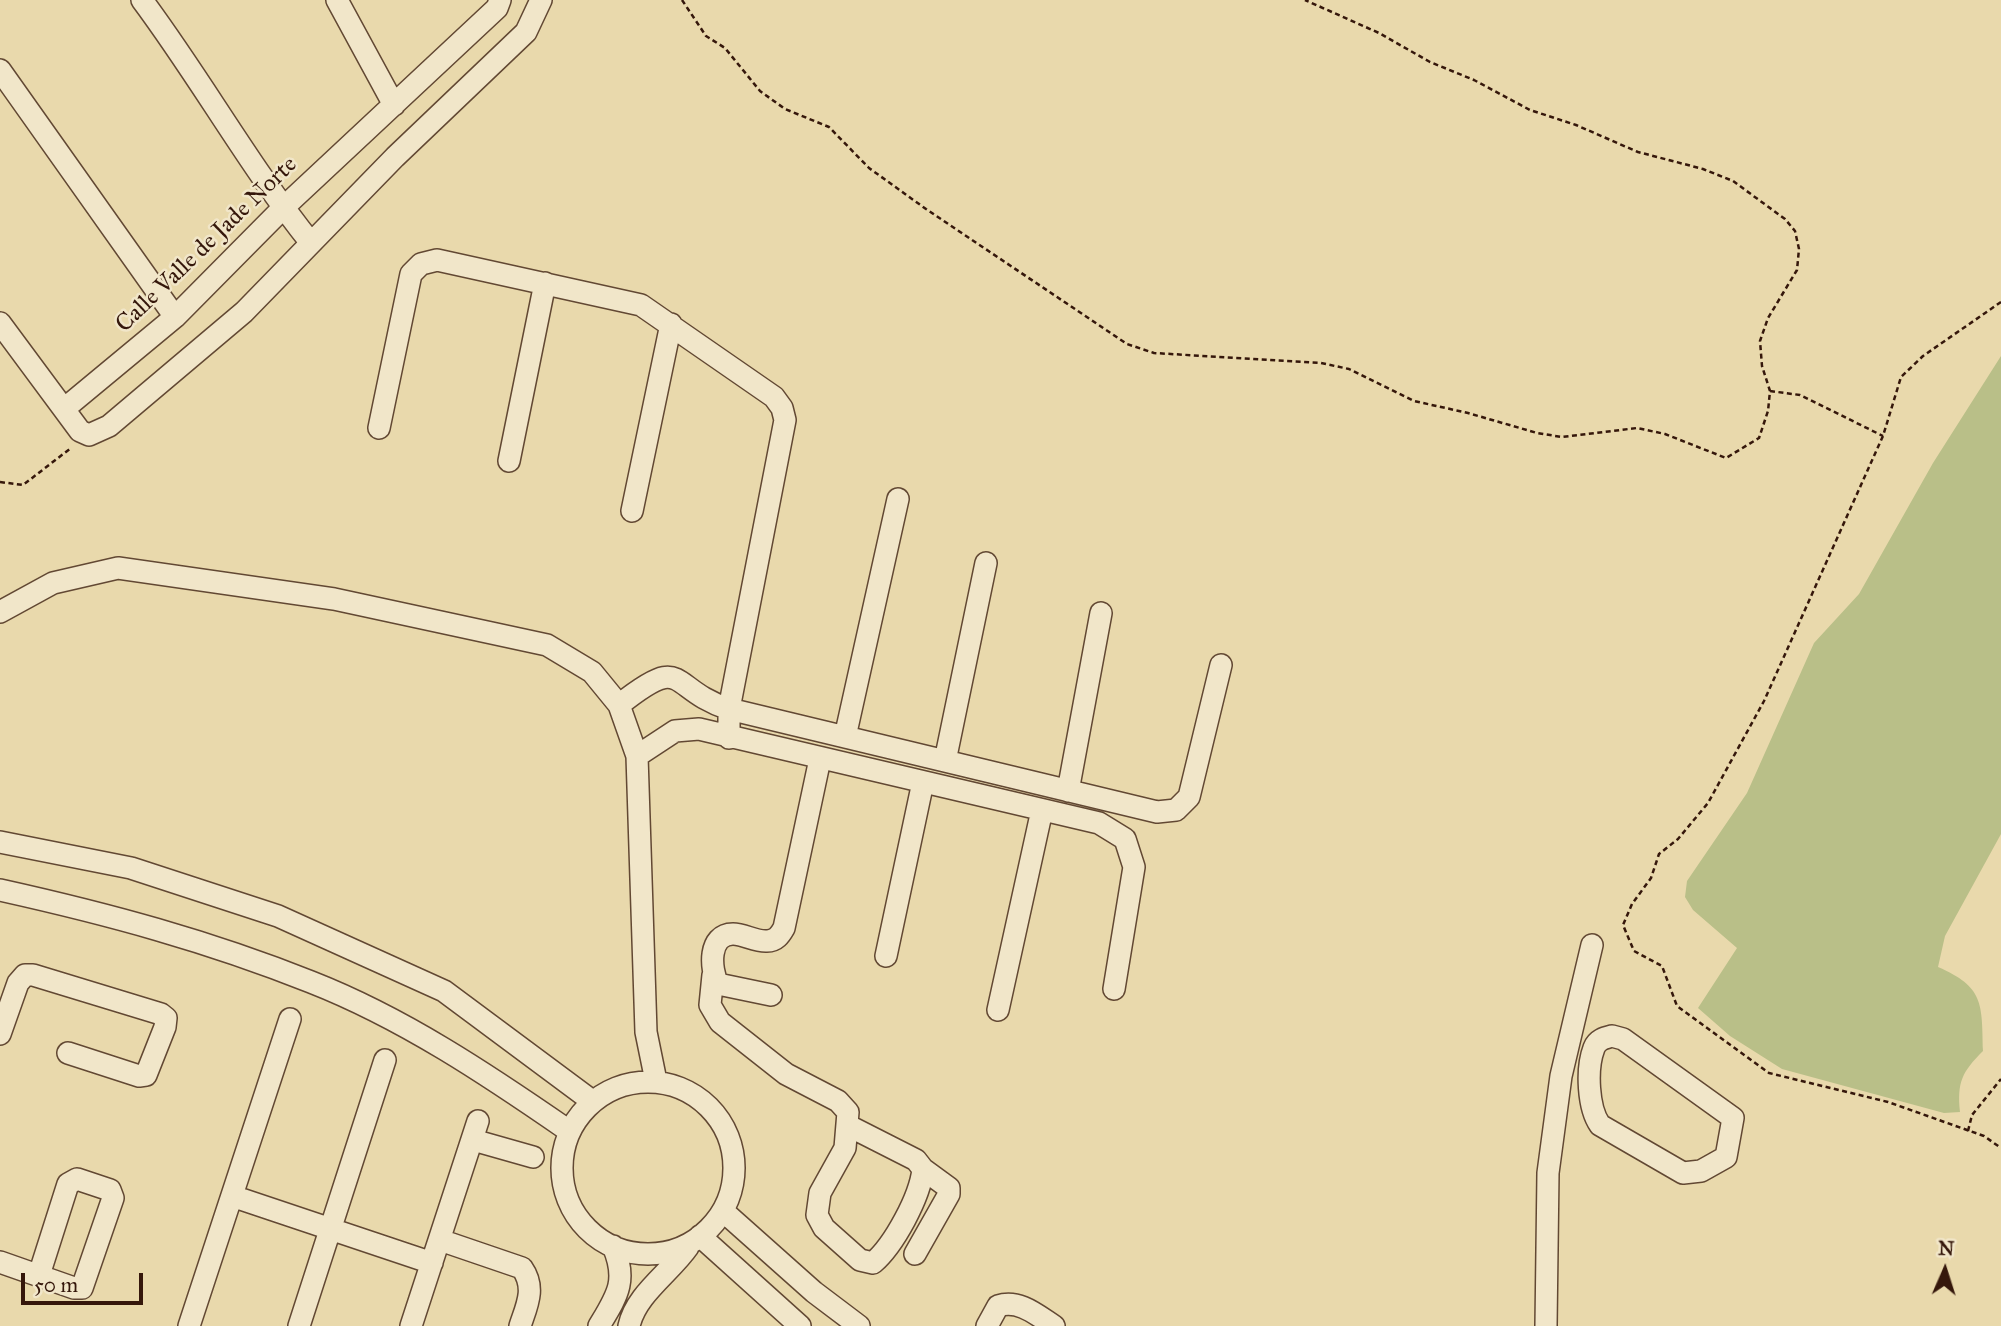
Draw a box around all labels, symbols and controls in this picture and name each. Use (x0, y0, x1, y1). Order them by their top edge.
street label: Calle Valle de Jade Norte (110, 151, 304, 339)
north arrow (1910, 1235, 1980, 1305)
text: N (1937, 1237, 1955, 1260)
scale bar (24, 1260, 147, 1304)
text: 50 m (34, 1272, 78, 1298)

